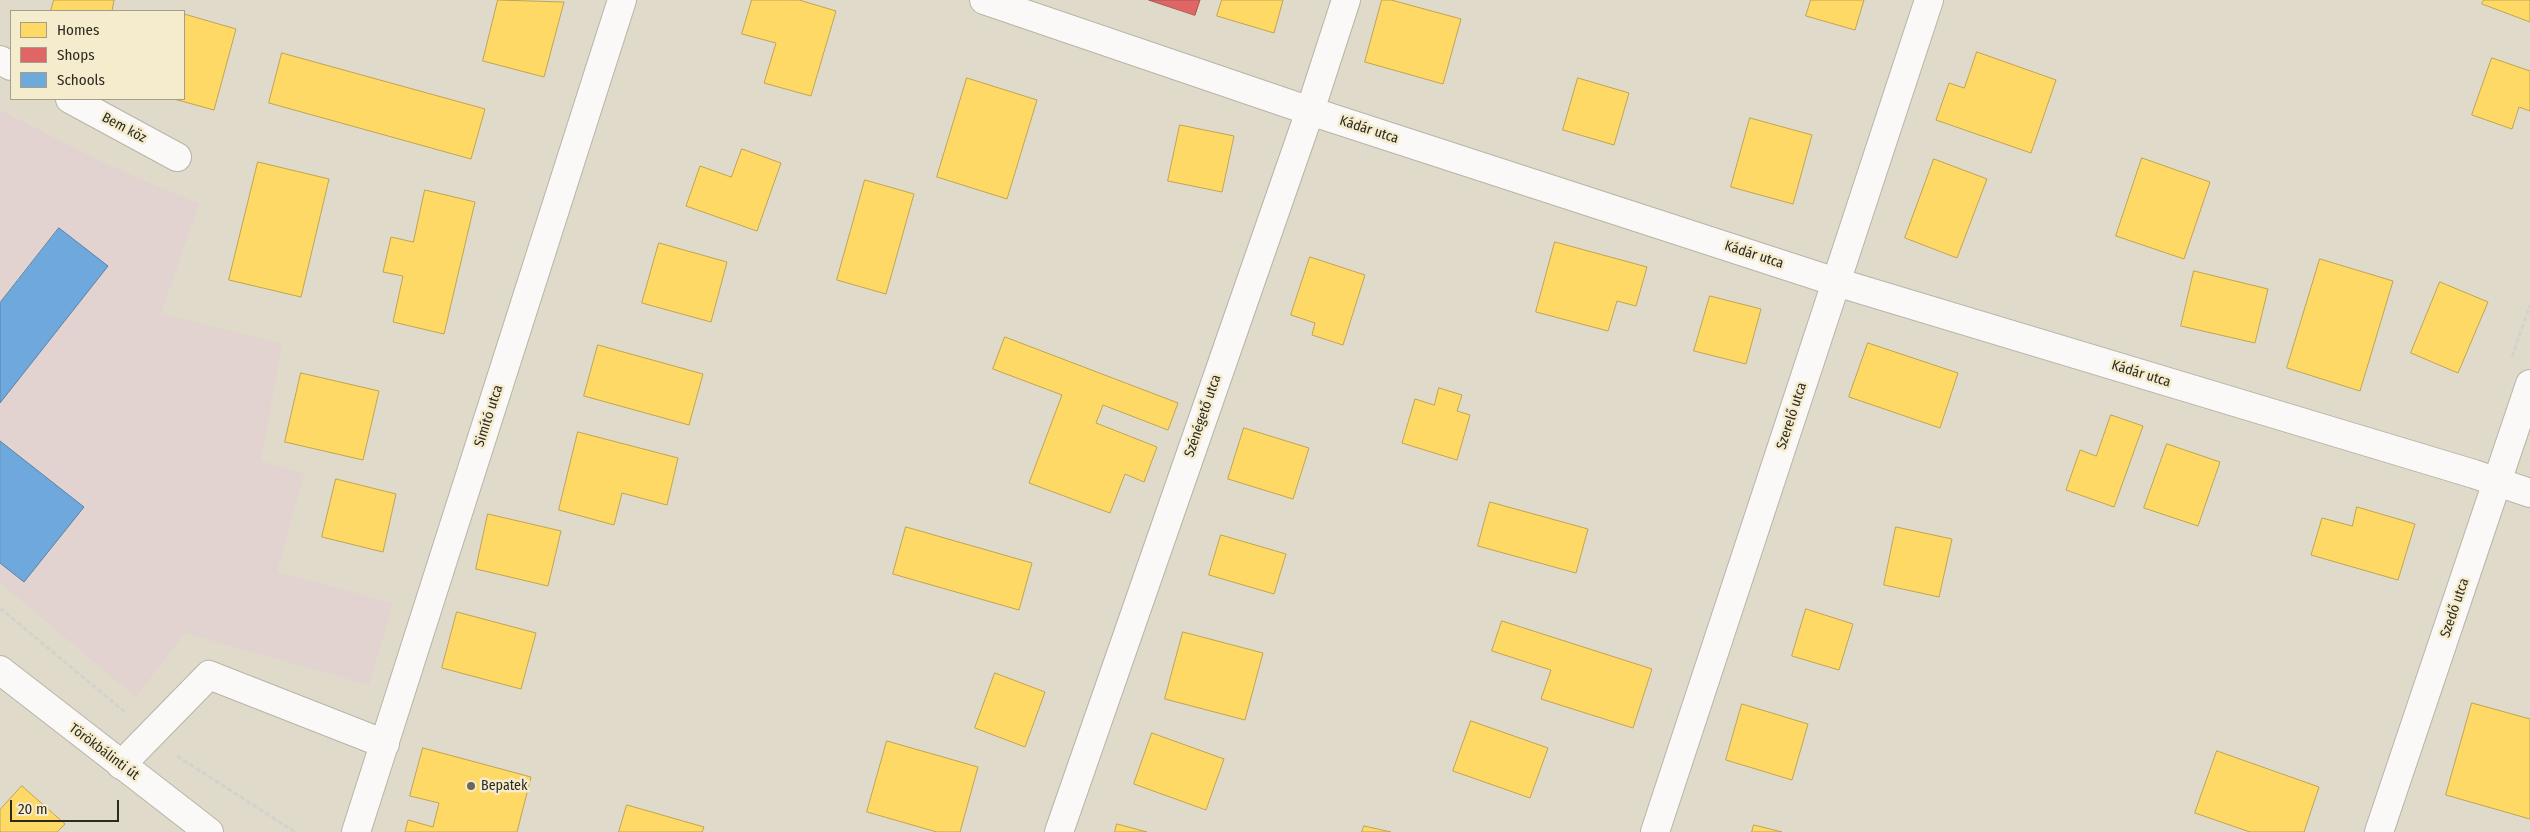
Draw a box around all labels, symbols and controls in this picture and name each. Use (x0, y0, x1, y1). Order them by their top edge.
legend (10, 10, 185, 100)
text: Homes (57, 21, 99, 39)
text: Shops (57, 46, 95, 64)
text: Schools (57, 71, 105, 89)
street label: Bem köz (99, 109, 149, 147)
street label: Kádár utca (1337, 113, 1401, 147)
street label: Kádár utca (1722, 238, 1786, 272)
street label: Kádár utca (2109, 357, 2173, 391)
street label: Szénégető utca (1181, 373, 1225, 459)
street label: Szerelő utca (1773, 380, 1811, 452)
street label: Simító utca (471, 383, 507, 449)
street label: Szedő utca (2437, 576, 2473, 640)
street label: Törökbálinti út (66, 720, 142, 784)
place label: Bepatek (481, 778, 528, 794)
marker: Bepatek (465, 780, 477, 792)
scale bar (12, 790, 121, 822)
text: 20 m (18, 800, 48, 818)

